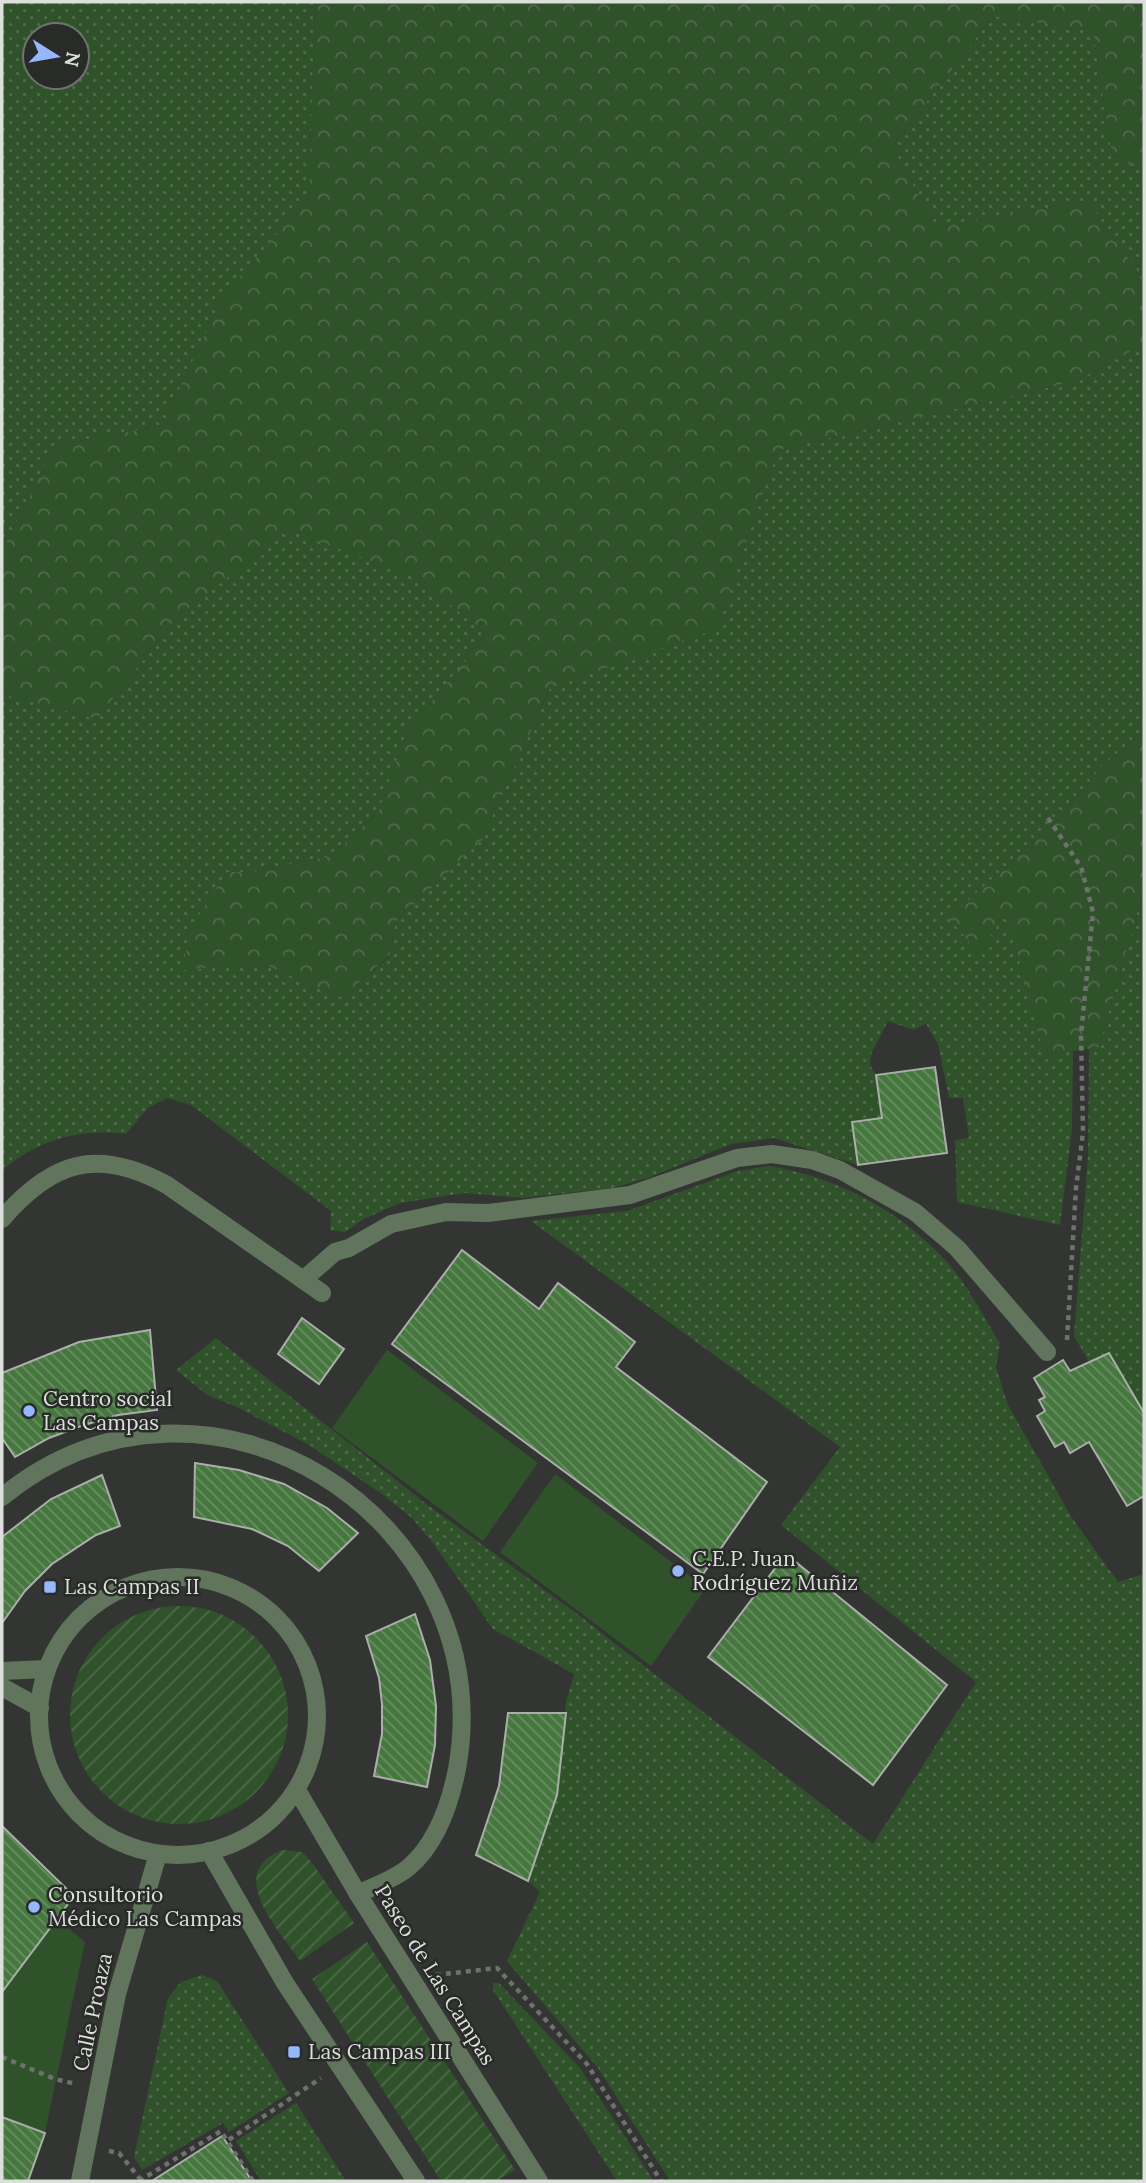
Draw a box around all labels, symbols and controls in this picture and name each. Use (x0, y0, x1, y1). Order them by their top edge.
north arrow (21, 21, 91, 91)
text: N (59, 50, 86, 69)
place label: Centro social Las Campas (43, 1385, 172, 1436)
marker: Centro social Las Campas (21, 1403, 37, 1419)
place label: C.E.P. Juan Rodríguez Muñiz (692, 1545, 858, 1596)
marker: C.E.P. Juan Rodríguez Muñiz (670, 1563, 686, 1579)
place label: Las Campas II (64, 1573, 200, 1600)
marker: Las Campas II (42, 1579, 58, 1595)
street label: Paseo de Las Campas (369, 1879, 502, 2070)
place label: Consultorio Médico Las Campas (48, 1881, 242, 1932)
marker: Consultorio Médico Las Campas (26, 1899, 42, 1915)
street label: Calle Proaza (67, 1950, 118, 2073)
place label: Las Campas III (308, 2038, 451, 2065)
marker: Las Campas III (286, 2044, 302, 2060)

